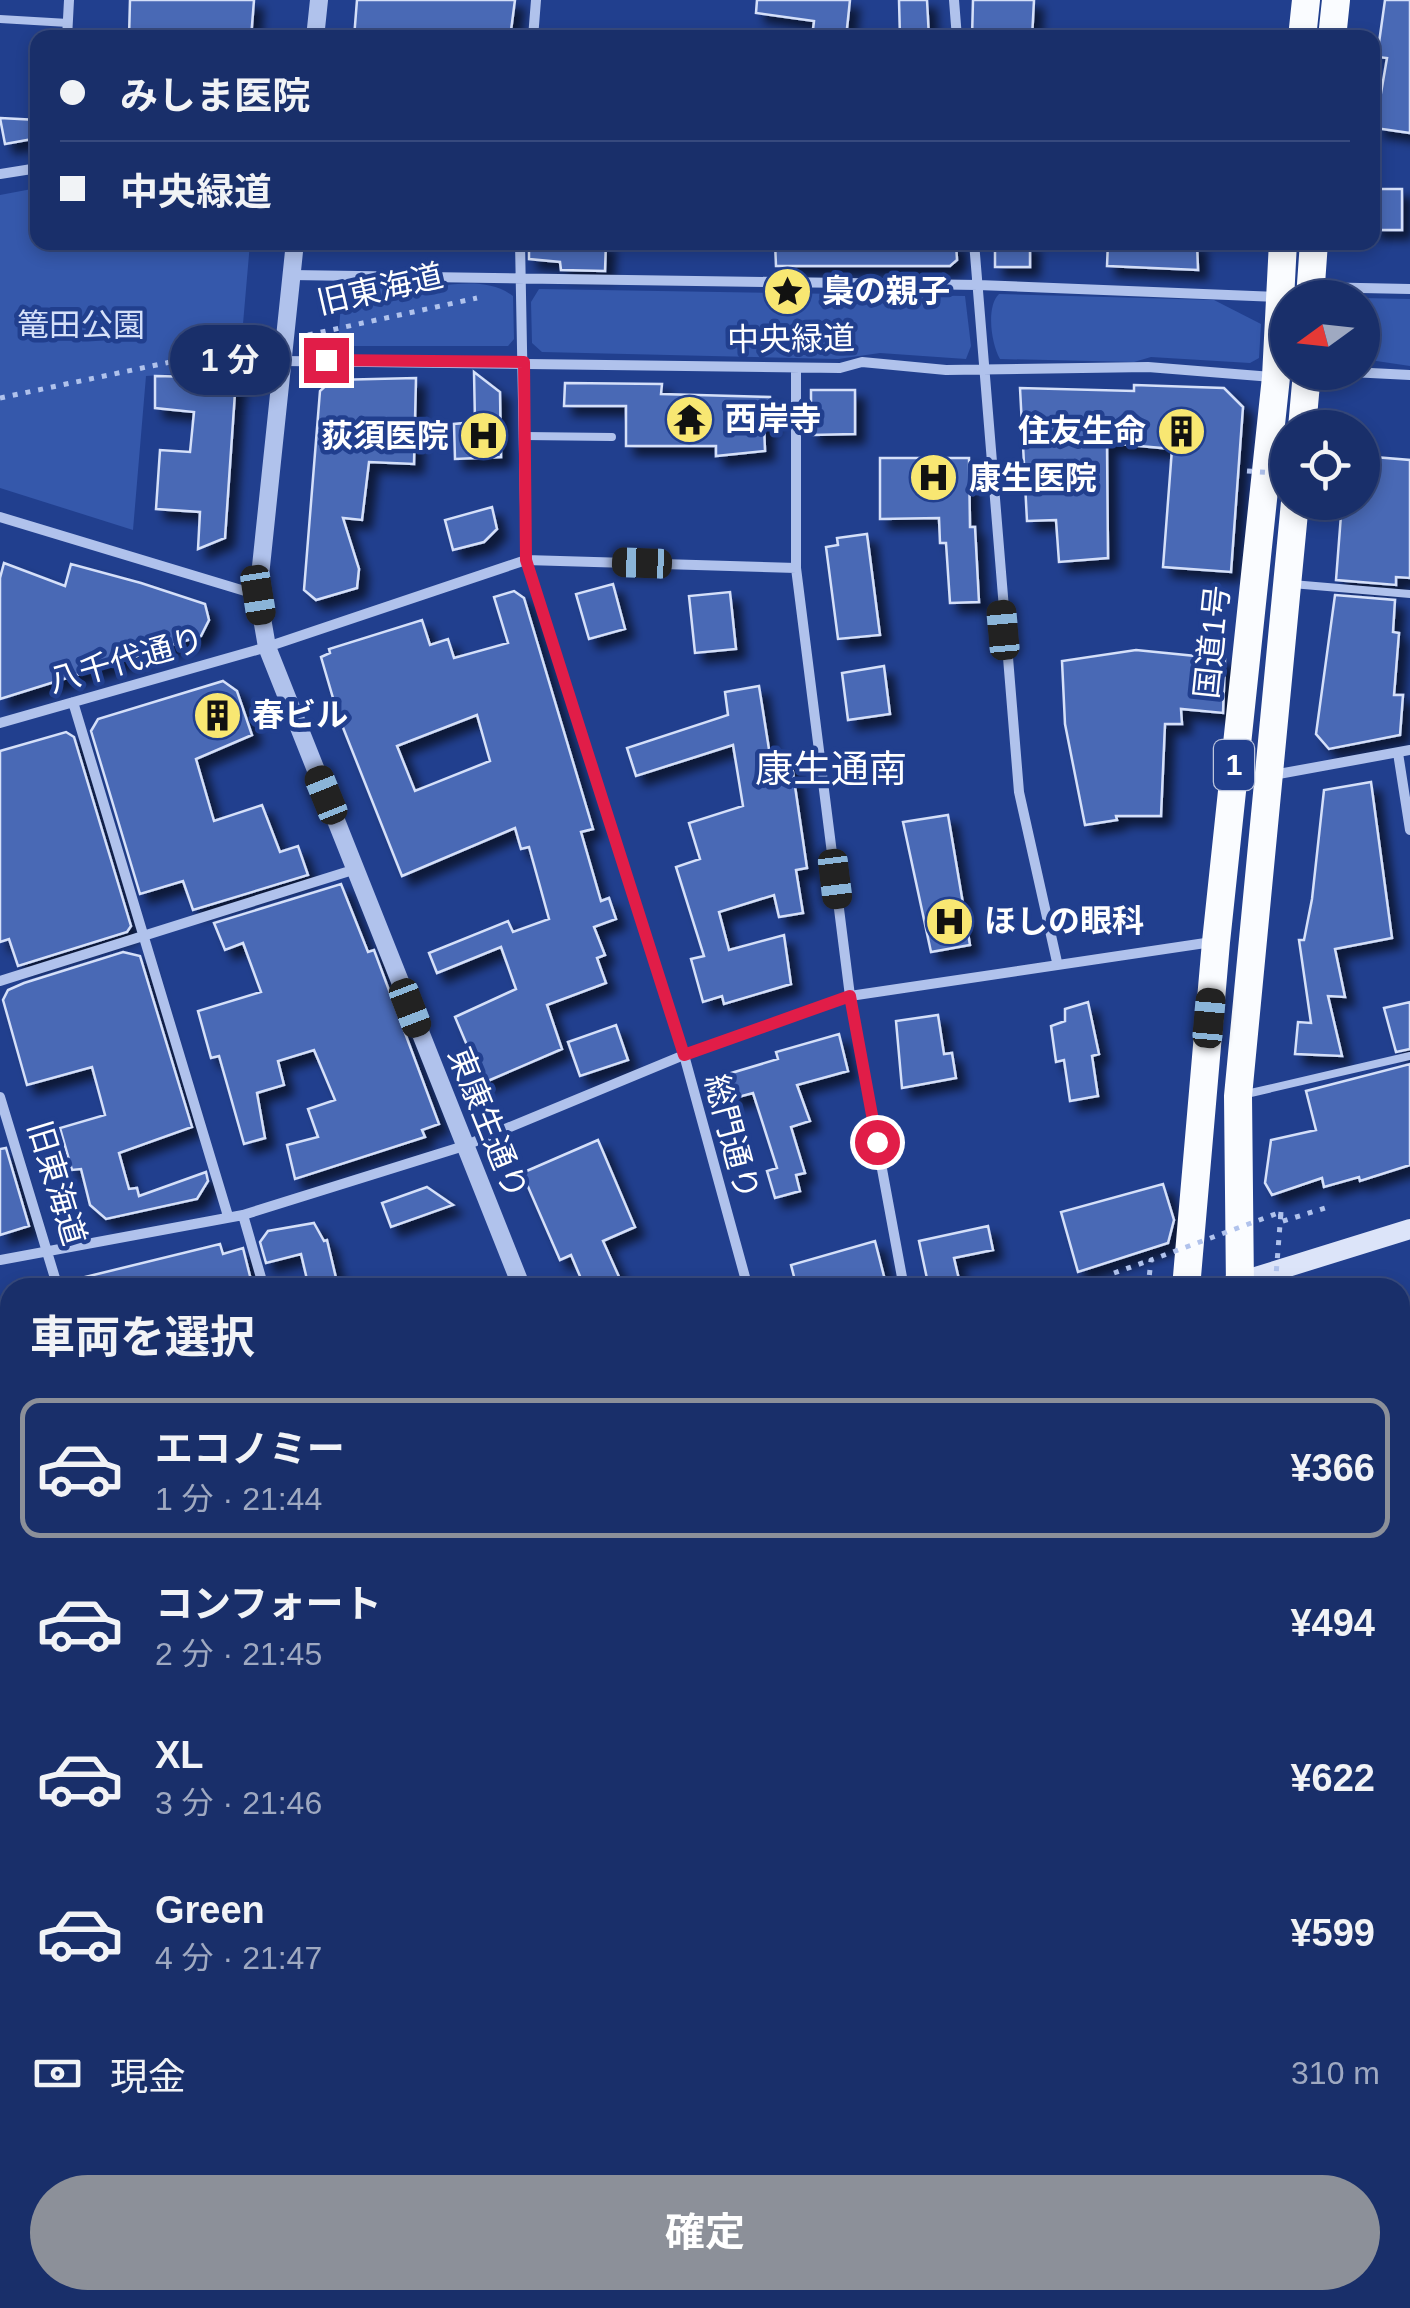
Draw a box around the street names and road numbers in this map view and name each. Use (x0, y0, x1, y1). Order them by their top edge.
street label: 旧東海道 (314, 257, 446, 321)
street label: 中央緑道 (727, 320, 855, 358)
street label: 国道1号 (1188, 584, 1236, 700)
street label: 八千代通り (44, 621, 208, 699)
road number: 1 (1214, 740, 1254, 790)
street label: 東康生通り (441, 1042, 535, 1204)
street label: 総門通り (698, 1071, 766, 1203)
street label: 旧東海道 (21, 1117, 93, 1249)

